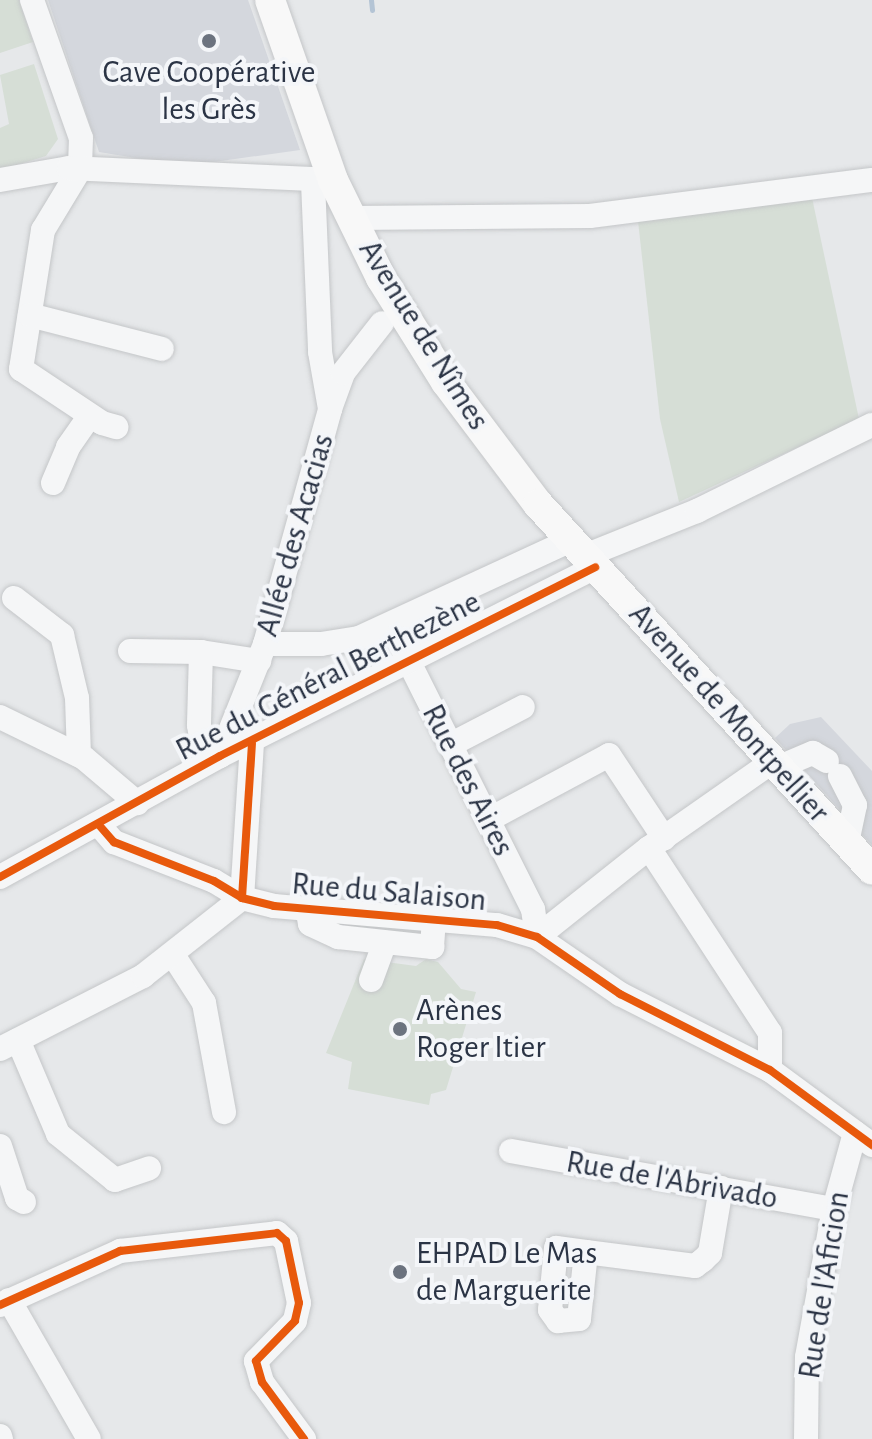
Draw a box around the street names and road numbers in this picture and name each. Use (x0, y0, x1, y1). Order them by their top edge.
street label: Avenue de Nîmes (350, 233, 498, 437)
street label: Allée des Acacias (248, 429, 342, 641)
street label: Rue du Général Berthezène (169, 583, 487, 769)
street label: Avenue de Montpellier (621, 596, 837, 830)
street label: Rue des Aires (413, 698, 523, 862)
street label: Rue du Salaison (290, 864, 488, 920)
street label: Rue de l'Abrivado (563, 1143, 781, 1217)
street label: Rue de l'Aficion (790, 1188, 858, 1382)

